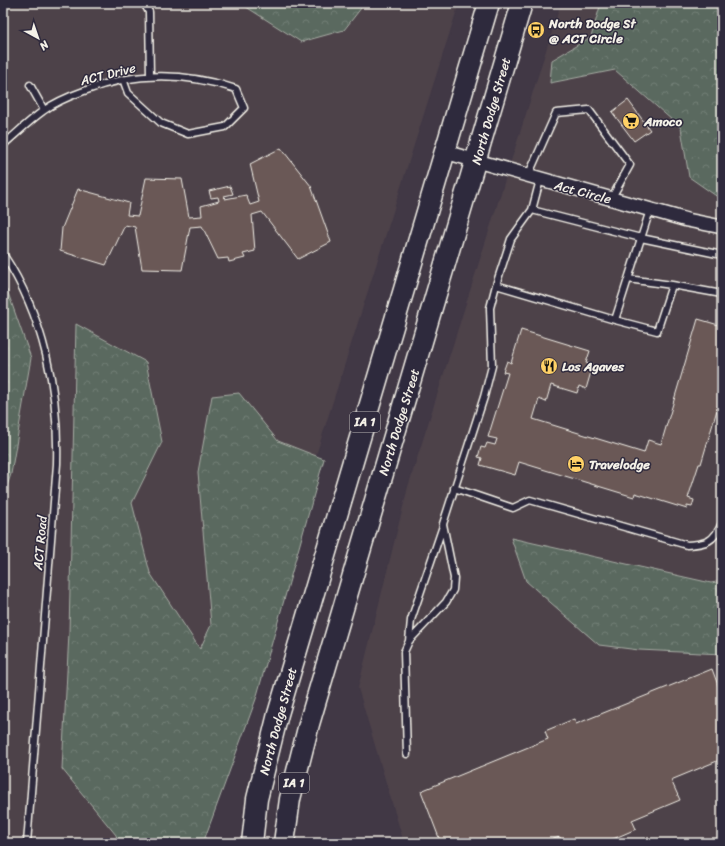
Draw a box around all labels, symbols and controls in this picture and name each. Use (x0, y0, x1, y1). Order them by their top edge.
place label: North Dodge St @ ACT Circle (548, 12, 636, 50)
north arrow (18, 18, 58, 58)
bus stop icon: North Dodge St @ ACT Circle (526, 20, 546, 40)
text: N (35, 35, 54, 55)
street label: North Dodge Street (465, 54, 517, 167)
street label: ACT Drive (77, 56, 138, 92)
place label: Amoco (643, 110, 683, 133)
supermarket icon: Amoco (621, 111, 641, 131)
street label: Act Circle (551, 173, 614, 211)
place label: Los Agaves (562, 355, 625, 378)
restaurant icon: Los Agaves (539, 356, 559, 376)
street label: North Dodge Street (372, 365, 426, 478)
road number: IA 1 (350, 412, 380, 432)
place label: Travelodge (589, 453, 650, 476)
hotel icon: Travelodge (566, 454, 586, 474)
street label: ACT Road (26, 514, 54, 572)
street label: North Dodge Street (253, 664, 304, 777)
road number: IA 1 (279, 773, 309, 793)

